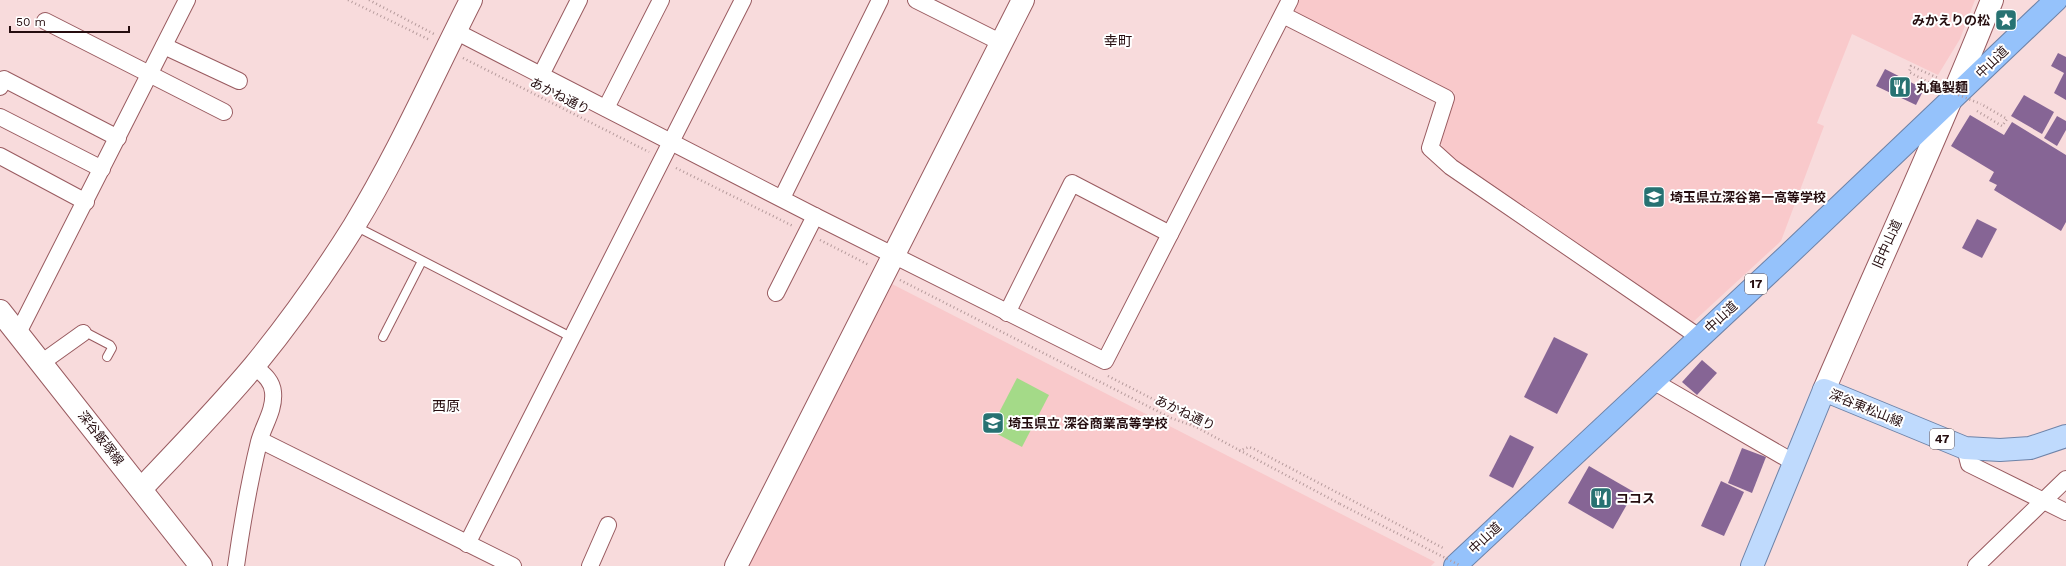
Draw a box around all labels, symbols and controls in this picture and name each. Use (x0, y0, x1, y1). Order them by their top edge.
place icon: みかえりの松 (1993, 7, 2019, 33)
scale bar (10, 8, 129, 34)
place label: みかえりの松 (1912, 13, 1990, 28)
text: 50 m (16, 15, 46, 29)
district label: 幸町 (1104, 33, 1132, 49)
street label: 中山道 (1973, 43, 2011, 81)
restaurant icon: 丸亀製麺 (1887, 74, 1913, 100)
street label: あかね通り (528, 75, 592, 117)
place label: 丸亀製麺 (1916, 80, 1968, 95)
school or university icon: 埼玉県立深谷第一高等学校 (1641, 184, 1667, 210)
place label: 埼玉県立深谷第一高等学校 (1670, 190, 1826, 205)
street label: 旧中山道 (1870, 217, 1904, 271)
road number: 17 (1745, 274, 1767, 294)
street label: 中山道 (1702, 298, 1740, 336)
street label: 深谷東松山線 (1827, 386, 1905, 430)
street label: あかね通り (1152, 392, 1218, 434)
district label: 西原 (432, 398, 460, 414)
street label: 深谷飯塚線 (75, 408, 127, 468)
school or university icon: 埼玉県立 深谷商業高等学校 (980, 410, 1006, 436)
place label: 埼玉県立 深谷商業高等学校 (1008, 416, 1168, 431)
road number: 47 (1930, 429, 1954, 449)
restaurant icon: ココス (1588, 485, 1614, 511)
place label: ココス (1616, 491, 1655, 506)
street label: 中山道 (1466, 519, 1504, 557)

